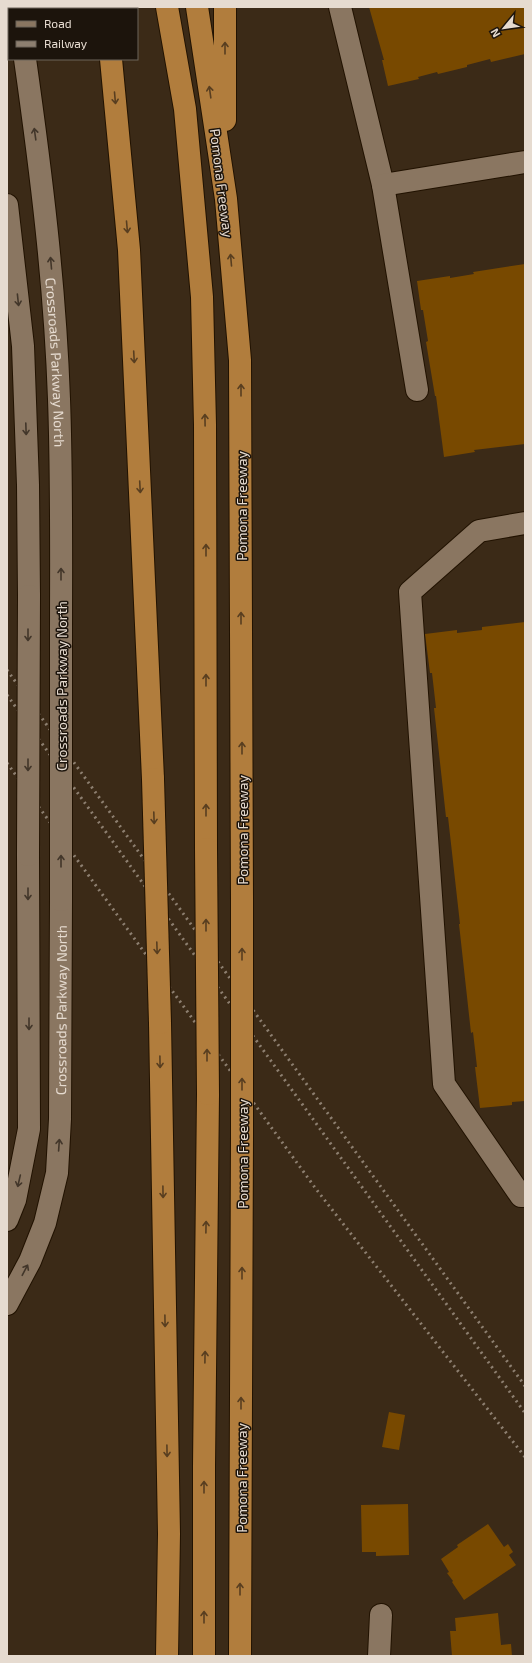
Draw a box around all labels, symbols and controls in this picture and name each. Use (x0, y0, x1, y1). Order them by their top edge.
legend (8, 8, 138, 60)
north arrow (484, 8, 524, 48)
text: Road (44, 16, 72, 30)
text: N (487, 26, 502, 40)
text: Railway (44, 36, 88, 50)
one-way arrow (221, 42, 229, 55)
one-way arrow (206, 86, 214, 99)
one-way arrow (111, 91, 119, 104)
one-way arrow (31, 127, 39, 140)
street label: Pomona Freeway (207, 128, 237, 239)
one-way arrow (123, 220, 131, 233)
one-way arrow (228, 254, 235, 267)
one-way arrow (47, 257, 54, 270)
street label: Crossroads Parkway North (43, 277, 69, 447)
one-way arrow (14, 293, 21, 306)
one-way arrow (130, 350, 138, 363)
one-way arrow (237, 384, 245, 397)
one-way arrow (201, 414, 209, 427)
one-way arrow (22, 422, 30, 435)
street label: Pomona Freeway (233, 451, 250, 561)
one-way arrow (136, 480, 143, 493)
one-way arrow (202, 544, 209, 557)
one-way arrow (57, 568, 65, 581)
street label: Crossroads Parkway North (53, 601, 70, 771)
one-way arrow (237, 612, 245, 625)
one-way arrow (24, 628, 32, 641)
one-way arrow (202, 674, 210, 687)
one-way arrow (238, 742, 246, 755)
one-way arrow (24, 758, 32, 771)
street label: Pomona Freeway (234, 775, 251, 885)
one-way arrow (202, 804, 210, 817)
one-way arrow (150, 811, 158, 824)
one-way arrow (57, 855, 65, 868)
one-way arrow (24, 887, 32, 900)
one-way arrow (202, 919, 210, 932)
street label: Crossroads Parkway North (52, 925, 69, 1095)
one-way arrow (154, 941, 161, 954)
one-way arrow (238, 948, 246, 961)
one-way arrow (25, 1017, 33, 1030)
one-way arrow (203, 1049, 211, 1062)
one-way arrow (156, 1055, 164, 1068)
one-way arrow (238, 1078, 246, 1091)
street label: Pomona Freeway (234, 1099, 251, 1209)
one-way arrow (55, 1139, 62, 1152)
one-way arrow (15, 1174, 22, 1187)
one-way arrow (159, 1185, 167, 1198)
one-way arrow (202, 1221, 210, 1234)
one-way arrow (22, 1264, 30, 1276)
one-way arrow (238, 1267, 246, 1280)
one-way arrow (161, 1314, 169, 1327)
one-way arrow (201, 1351, 209, 1364)
one-way arrow (237, 1397, 245, 1410)
street label: Pomona Freeway (233, 1423, 250, 1533)
one-way arrow (164, 1444, 171, 1457)
one-way arrow (200, 1481, 208, 1494)
one-way arrow (236, 1583, 244, 1596)
one-way arrow (200, 1611, 208, 1624)

